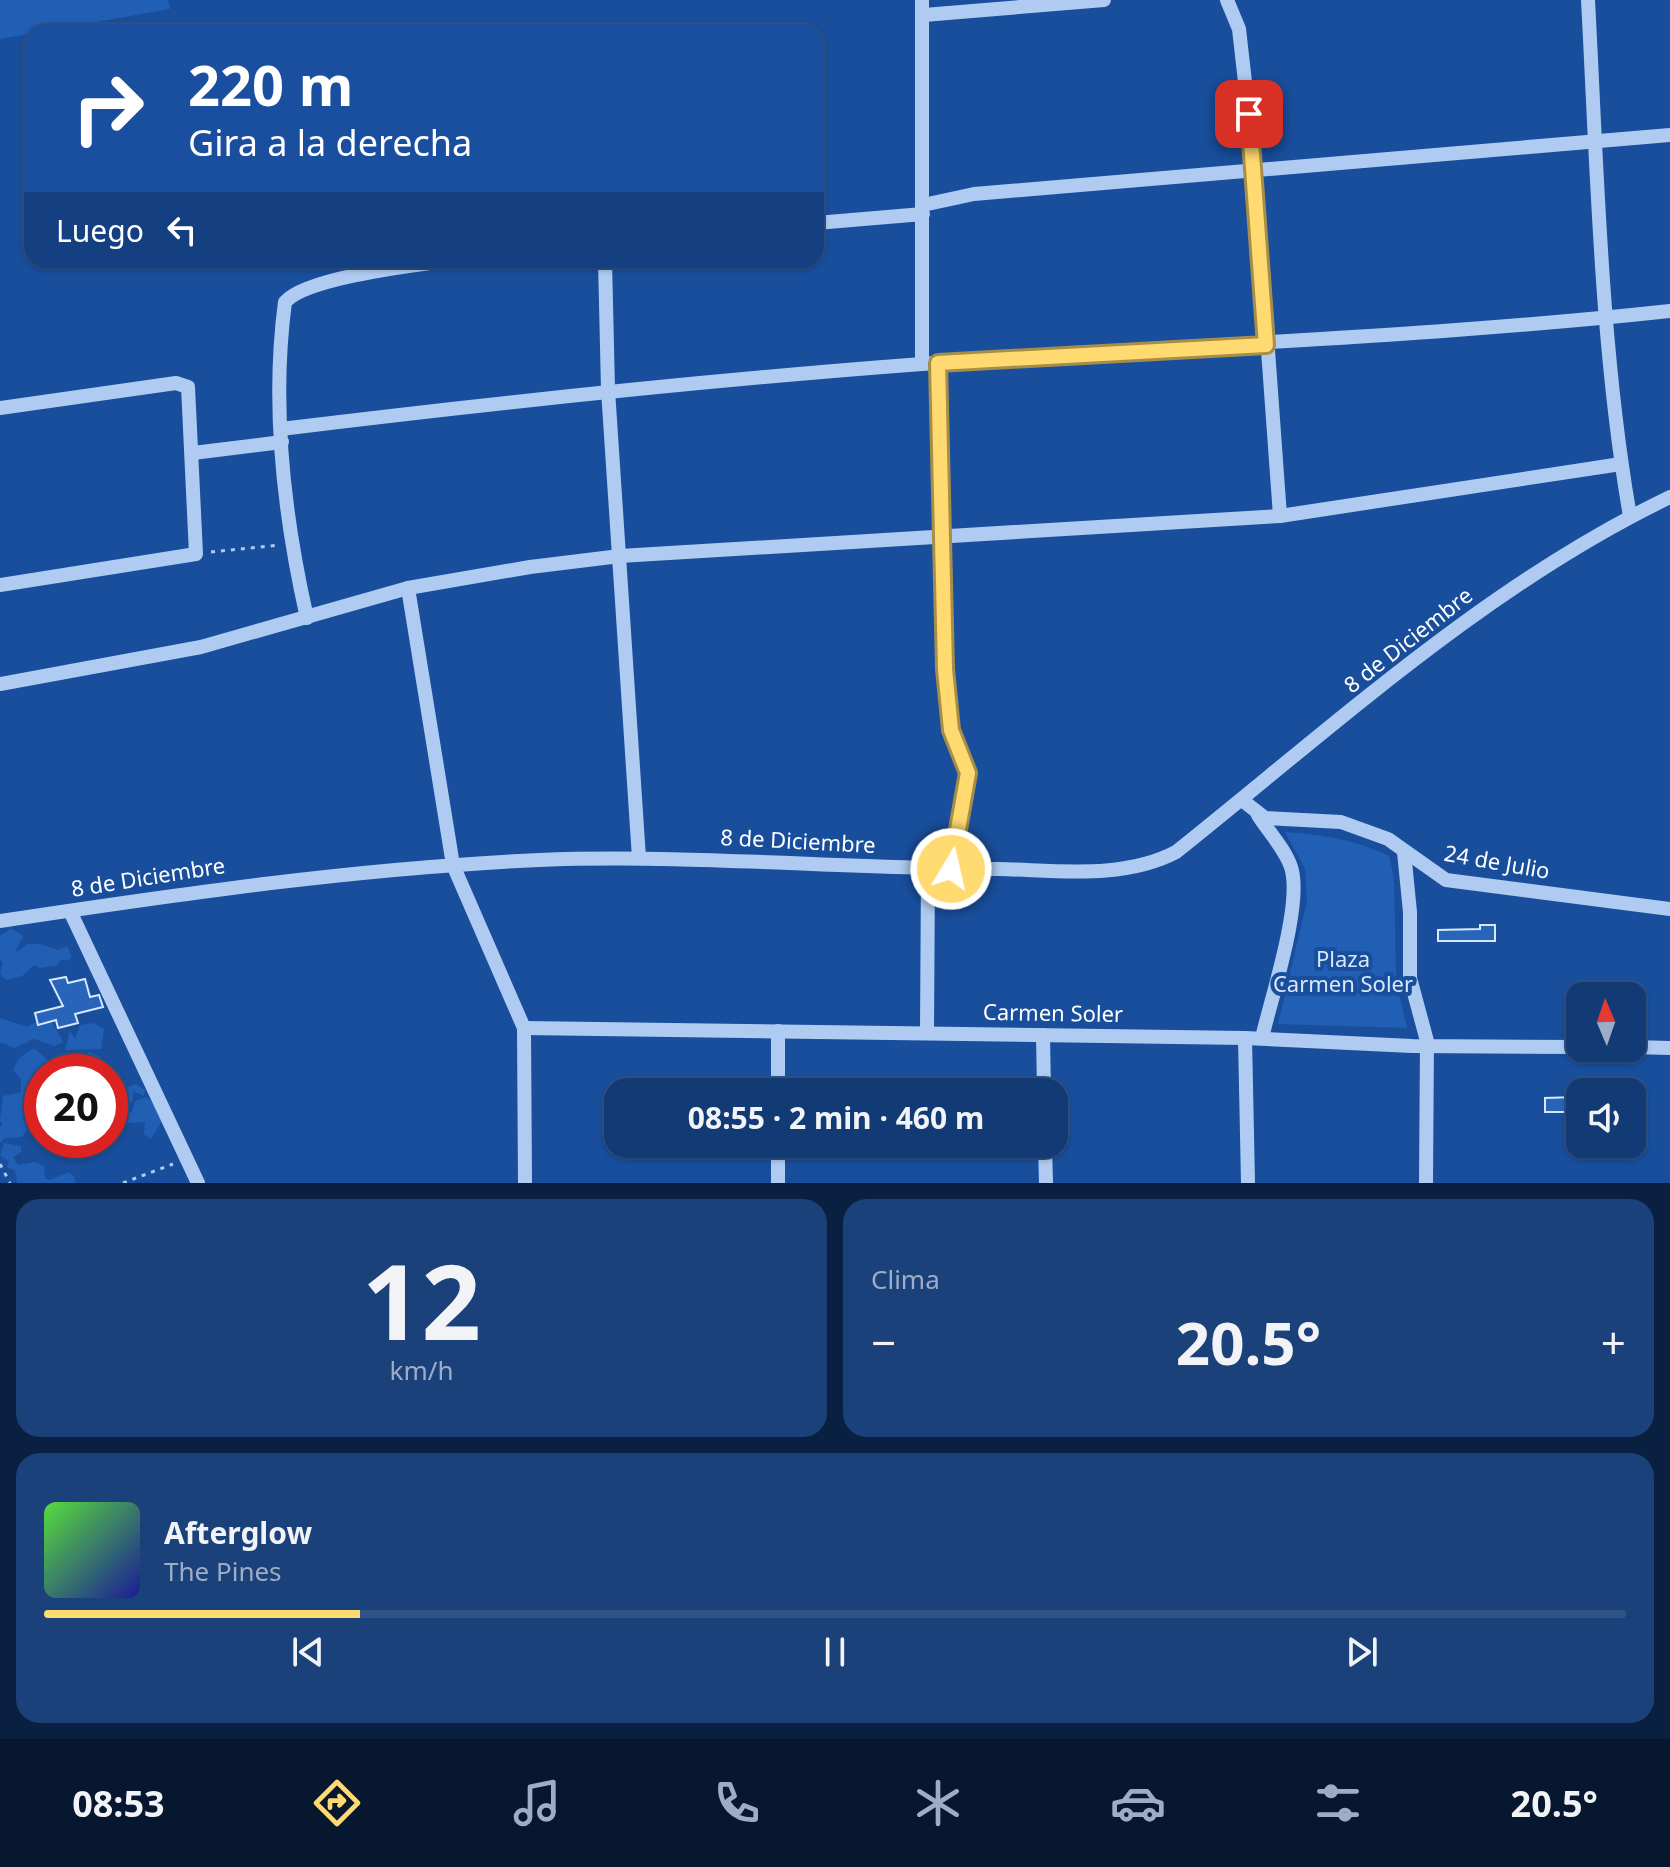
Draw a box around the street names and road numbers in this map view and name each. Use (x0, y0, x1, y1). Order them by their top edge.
street label: 8 de Diciembre (1337, 580, 1478, 699)
street label: 8 de Diciembre (720, 821, 876, 859)
street label: 24 de Julio (1442, 837, 1552, 885)
street label: 8 de Diciembre (69, 849, 227, 903)
street label: Carmen Soler (983, 996, 1123, 1028)

